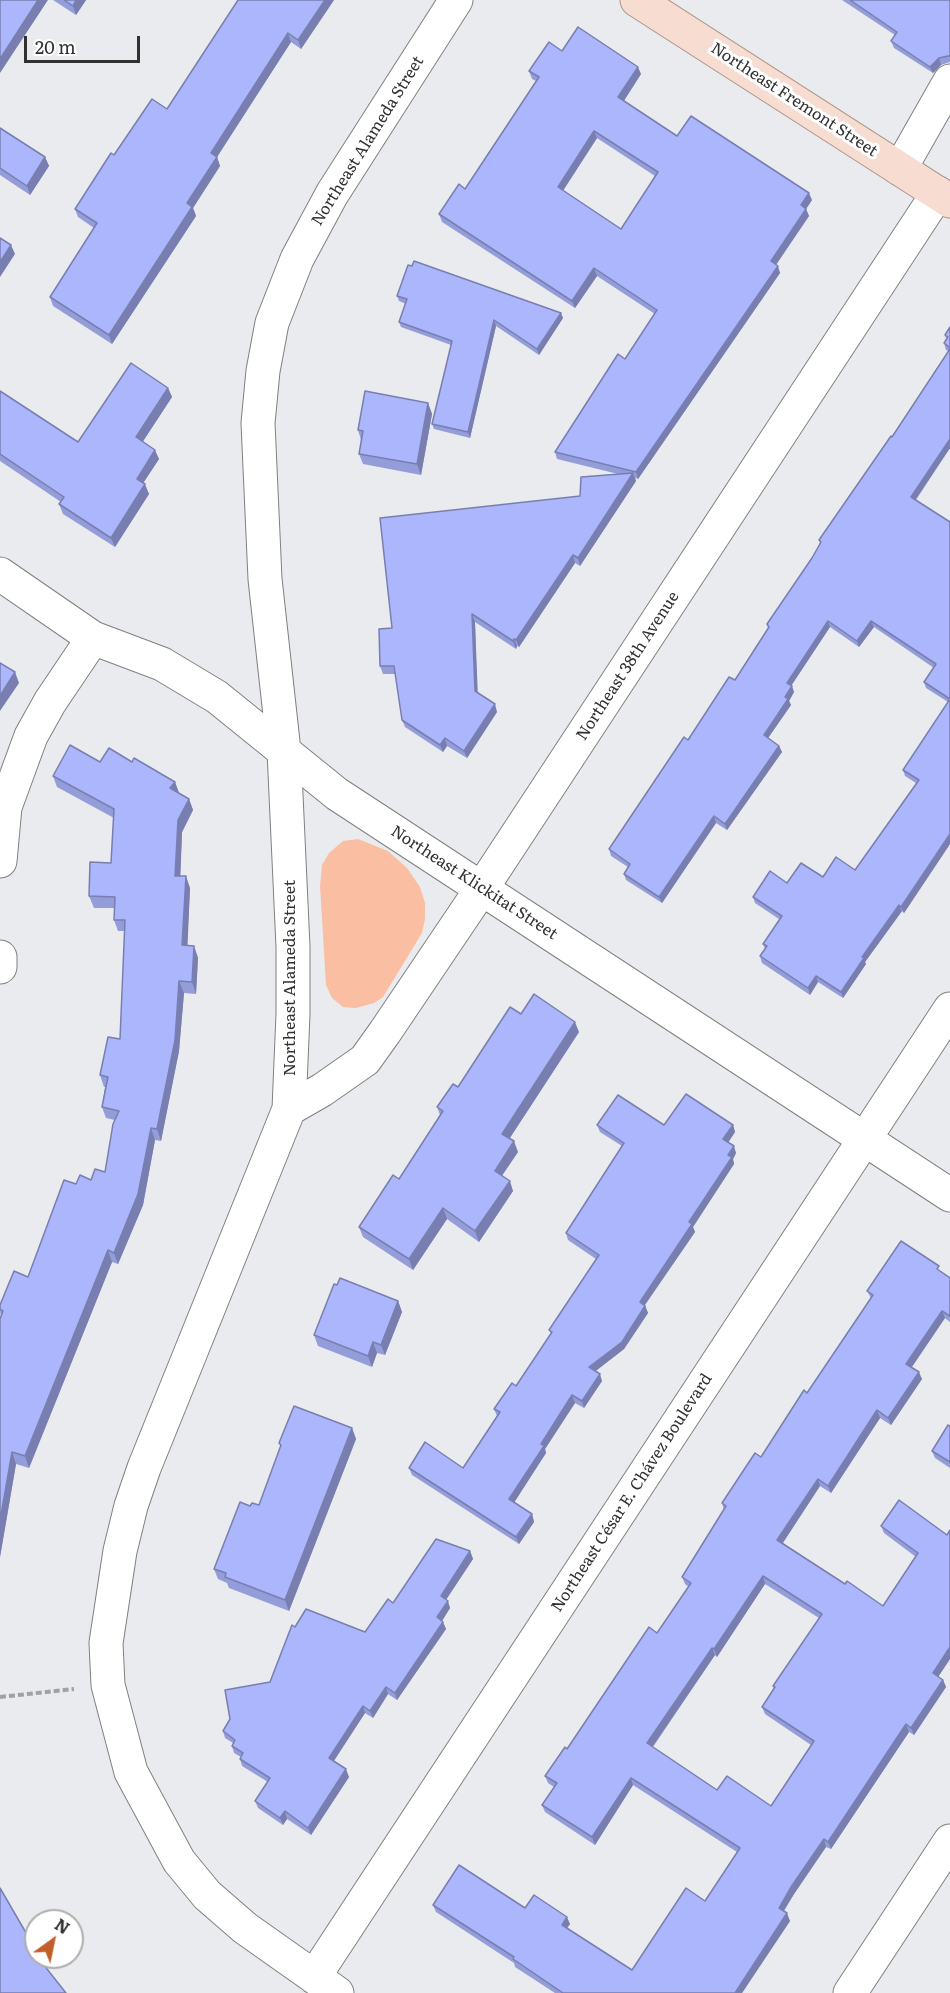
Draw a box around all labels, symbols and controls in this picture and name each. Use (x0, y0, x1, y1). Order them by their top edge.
scale bar (27, 24, 142, 62)
text: 20 m (35, 33, 76, 60)
street label: Northeast Fremont Street (707, 39, 881, 161)
street label: Northeast Alameda Street (308, 53, 428, 229)
street label: Northeast 38th Avenue (573, 588, 683, 744)
street label: Northeast Klickitat Street (387, 822, 561, 944)
street label: Northeast Alameda Street (280, 880, 300, 1076)
street label: Northeast César E. Chávez Boulevard (548, 1370, 716, 1616)
north arrow (24, 1909, 84, 1969)
text: N (51, 1912, 75, 1939)

